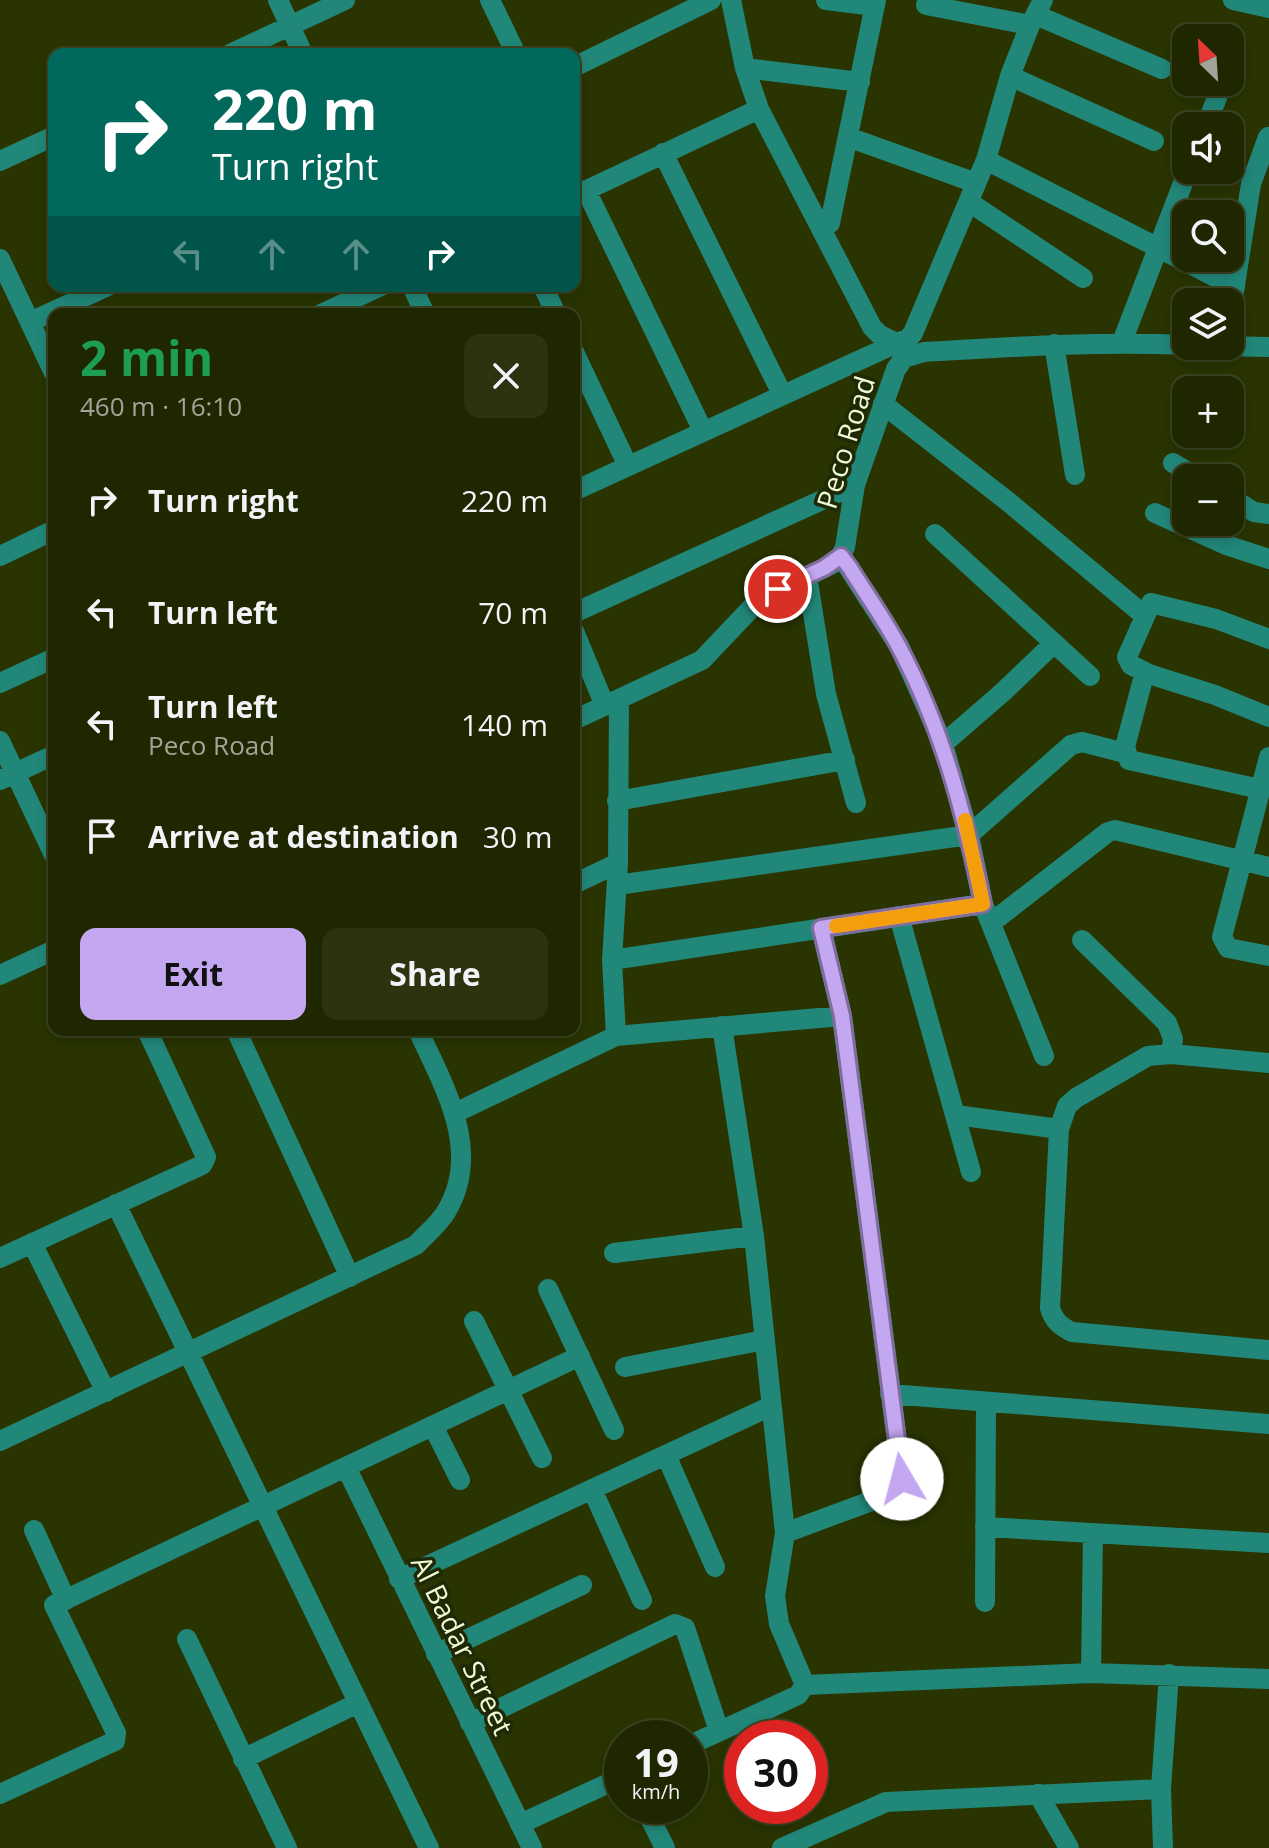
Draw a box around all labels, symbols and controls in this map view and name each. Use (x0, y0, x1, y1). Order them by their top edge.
north arrow (1172, 24, 1244, 96)
map controls (1172, 24, 1244, 536)
text: 220 m (212, 70, 378, 146)
icon: right (80, 80, 184, 184)
button: sound (1172, 112, 1244, 184)
text: Turn right (212, 142, 378, 191)
button: search (1172, 200, 1244, 272)
icon: left (166, 232, 210, 276)
icon: ahead (250, 232, 294, 276)
icon: ahead (334, 232, 378, 276)
icon: right (418, 232, 462, 276)
button: layers (1172, 288, 1244, 360)
text: 2 min (80, 325, 213, 390)
button: close (464, 334, 548, 418)
street label: Peco Road (807, 371, 883, 513)
button: + (1172, 376, 1244, 448)
text: 460 m · 16:10 (80, 388, 242, 424)
button: − (1172, 464, 1244, 536)
icon: right (80, 478, 124, 522)
text: Turn right (148, 480, 299, 521)
text: 220 m (461, 480, 548, 521)
pin (744, 555, 812, 623)
icon: arrive (756, 567, 800, 611)
icon: left (80, 590, 124, 634)
text: Turn left (148, 592, 278, 633)
text: 70 m (478, 592, 548, 633)
text: Turn left (148, 686, 278, 727)
icon: left (80, 702, 124, 746)
text: 140 m (461, 704, 548, 745)
text: Peco Road (148, 727, 275, 763)
icon: arrive (80, 814, 124, 858)
text: Arrive at destination (148, 816, 459, 857)
text: 30 m (483, 816, 553, 857)
button: Exit (80, 928, 306, 1020)
button: Share (322, 928, 548, 1020)
position arrow (860, 1437, 944, 1521)
street label: Al Badar Street (403, 1549, 523, 1741)
speed limit sign: 30 (724, 1720, 828, 1824)
text: 19 (633, 1734, 679, 1789)
text: km/h (632, 1778, 680, 1805)

